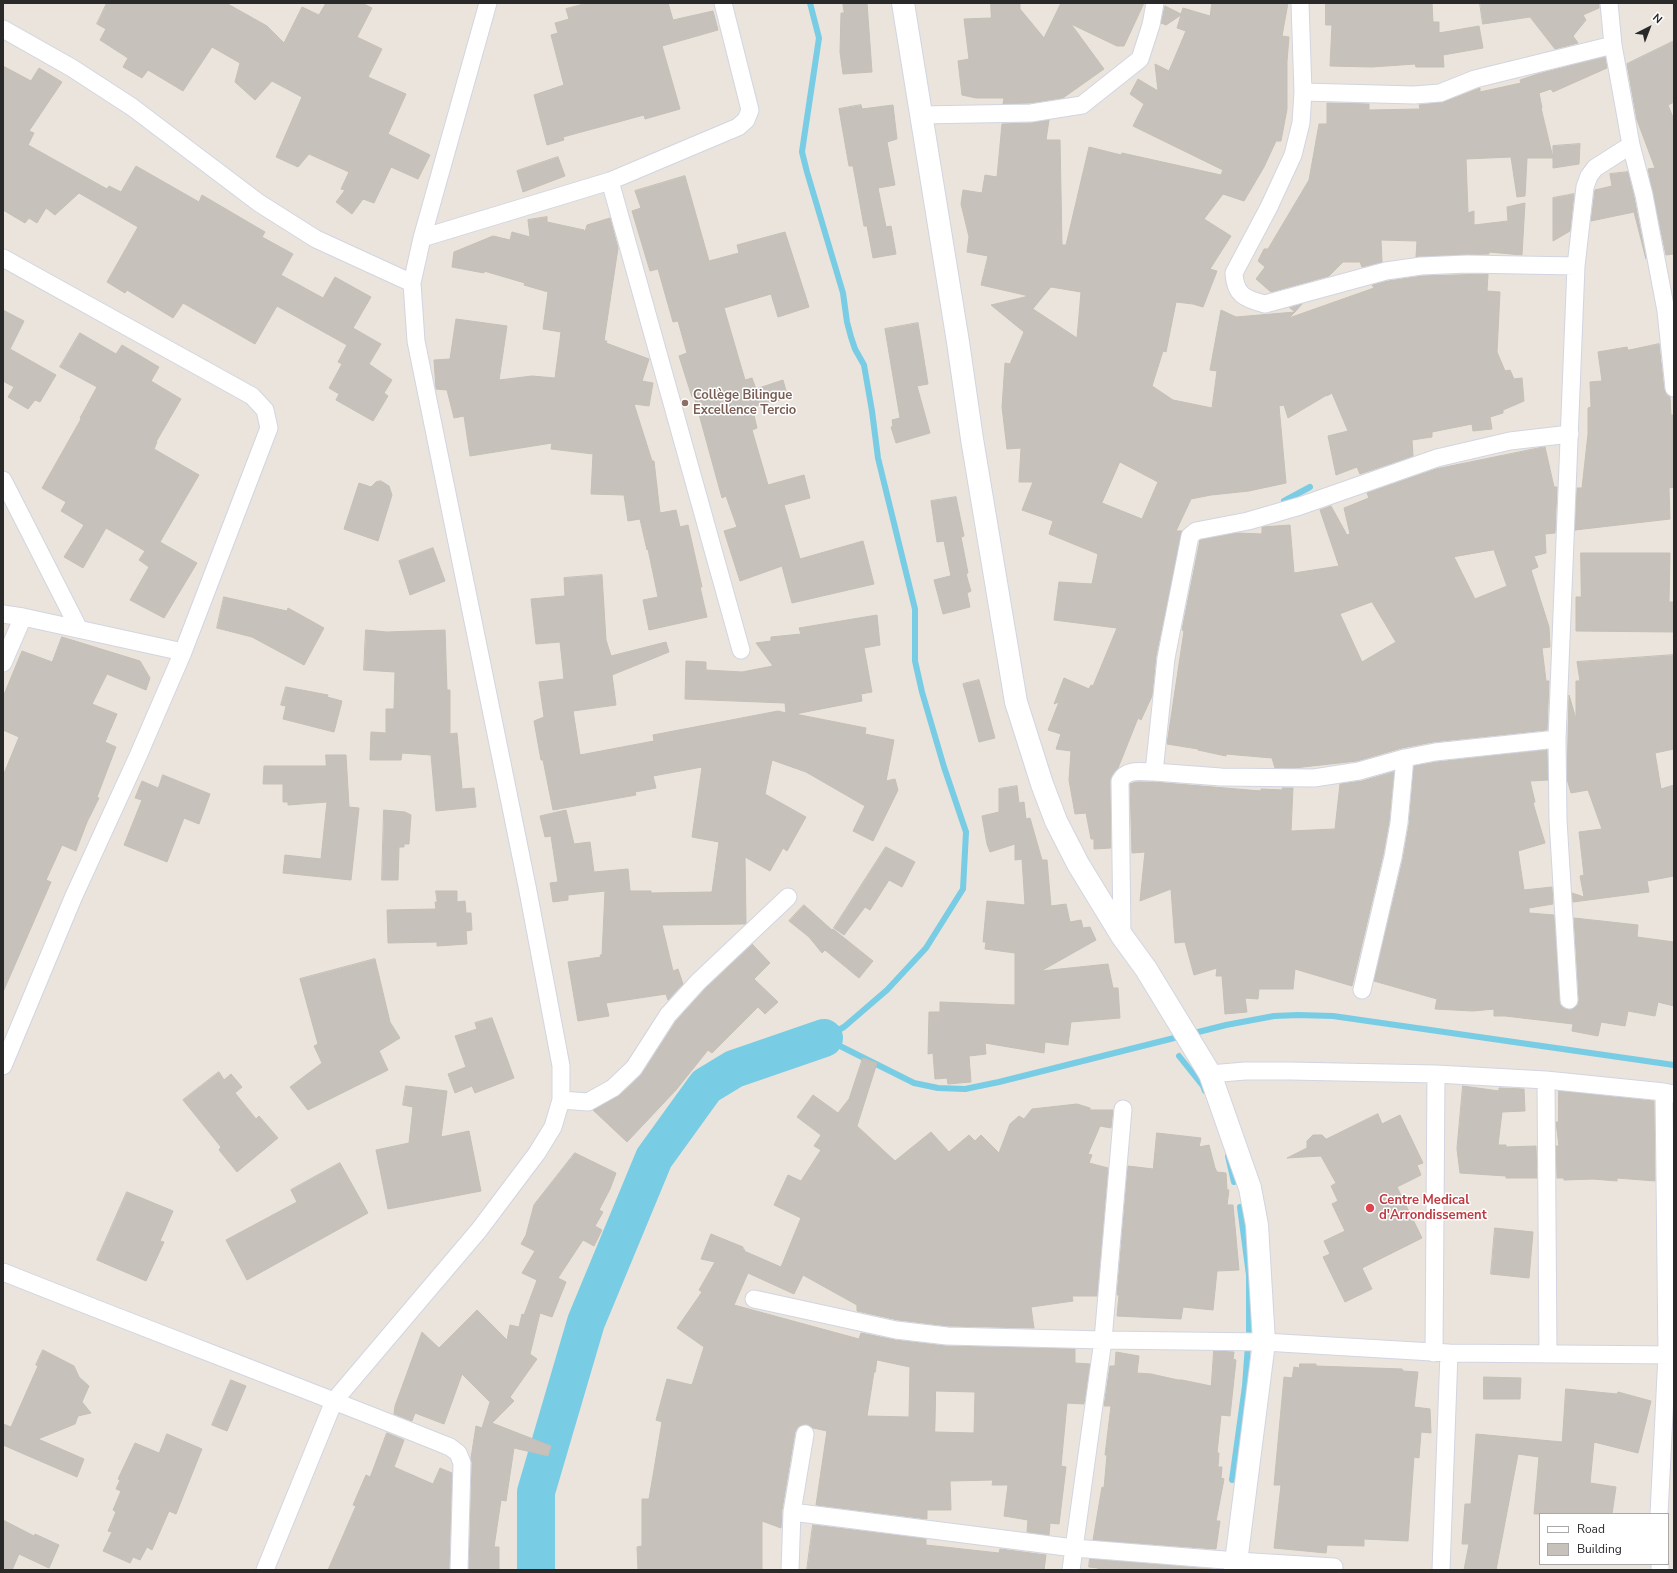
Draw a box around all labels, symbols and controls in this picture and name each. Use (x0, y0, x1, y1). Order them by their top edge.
north arrow (1629, 8, 1669, 48)
text: N (1649, 10, 1665, 27)
place label: Collège Bilingue Excellence Tercio (693, 388, 796, 419)
marker: Collège Bilingue Excellence Tercio (680, 398, 690, 408)
place label: Centre Medical d'Arrondissement (1379, 1193, 1487, 1224)
marker: Centre Medical d'Arrondissement (1364, 1202, 1376, 1214)
legend (1539, 1513, 1669, 1565)
text: Road (1577, 1521, 1605, 1537)
text: Building (1577, 1541, 1622, 1557)

